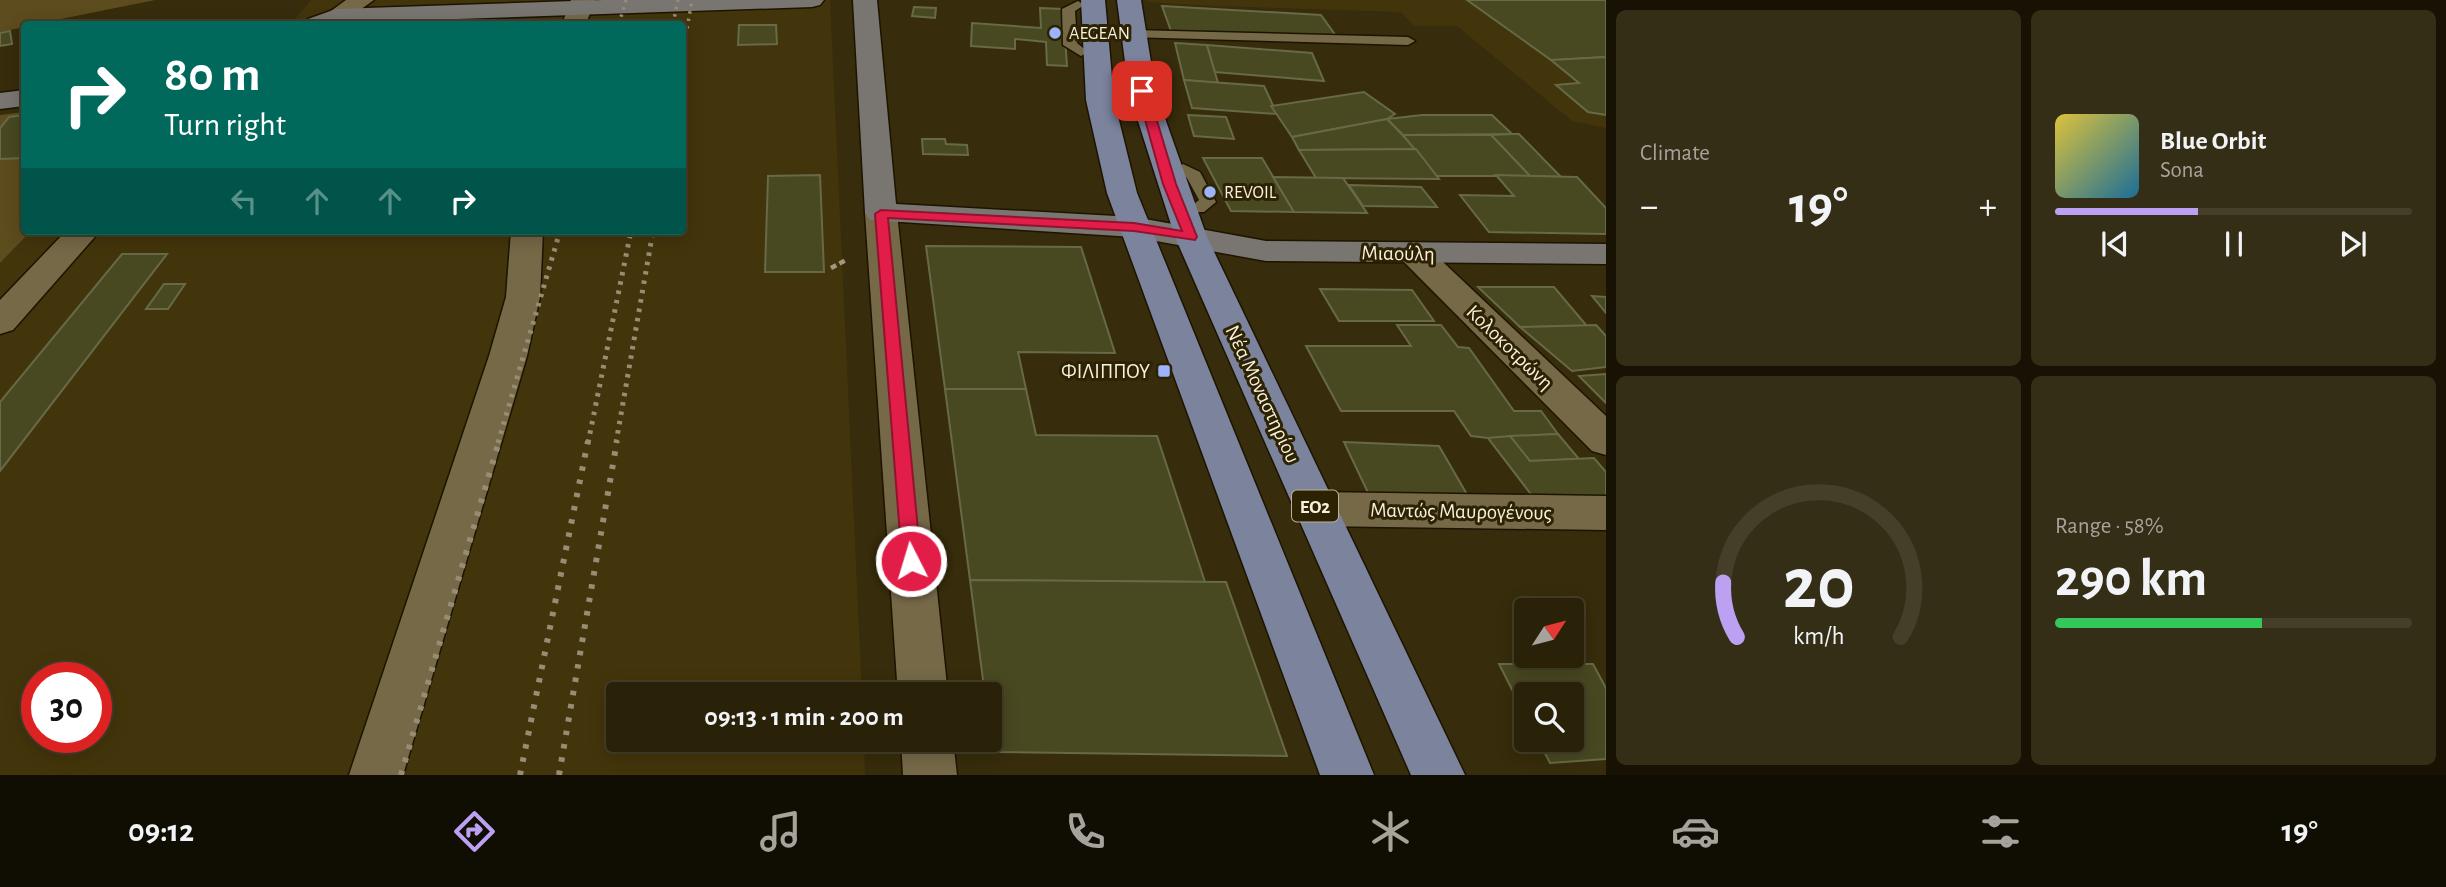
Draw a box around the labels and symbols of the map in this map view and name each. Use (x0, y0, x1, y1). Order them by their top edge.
marker: AEGEAN (1047, 25, 1063, 41)
place label: AEGEAN (1069, 25, 1130, 43)
pin (1112, 61, 1172, 121)
marker: REVOIL (1202, 184, 1218, 200)
place label: REVOIL (1224, 184, 1277, 202)
street label: Μιαούλη (1361, 242, 1435, 265)
street label: Κολοκοτρώνη (1462, 301, 1557, 394)
street label: Νέα Μοναστηρίου (1221, 322, 1304, 466)
place label: ΦΙΛΙΠΠΟΥ (1061, 361, 1150, 382)
marker: ΦΙΛΙΠΠΟΥ (1156, 363, 1172, 379)
road number: ΕΟ2 (1292, 491, 1338, 522)
street label: Μαντώς Μαυρογένους (1370, 499, 1552, 524)
position arrow (874, 524, 948, 598)
north arrow (1514, 598, 1584, 668)
speed limit sign: 30 (21, 662, 112, 753)

